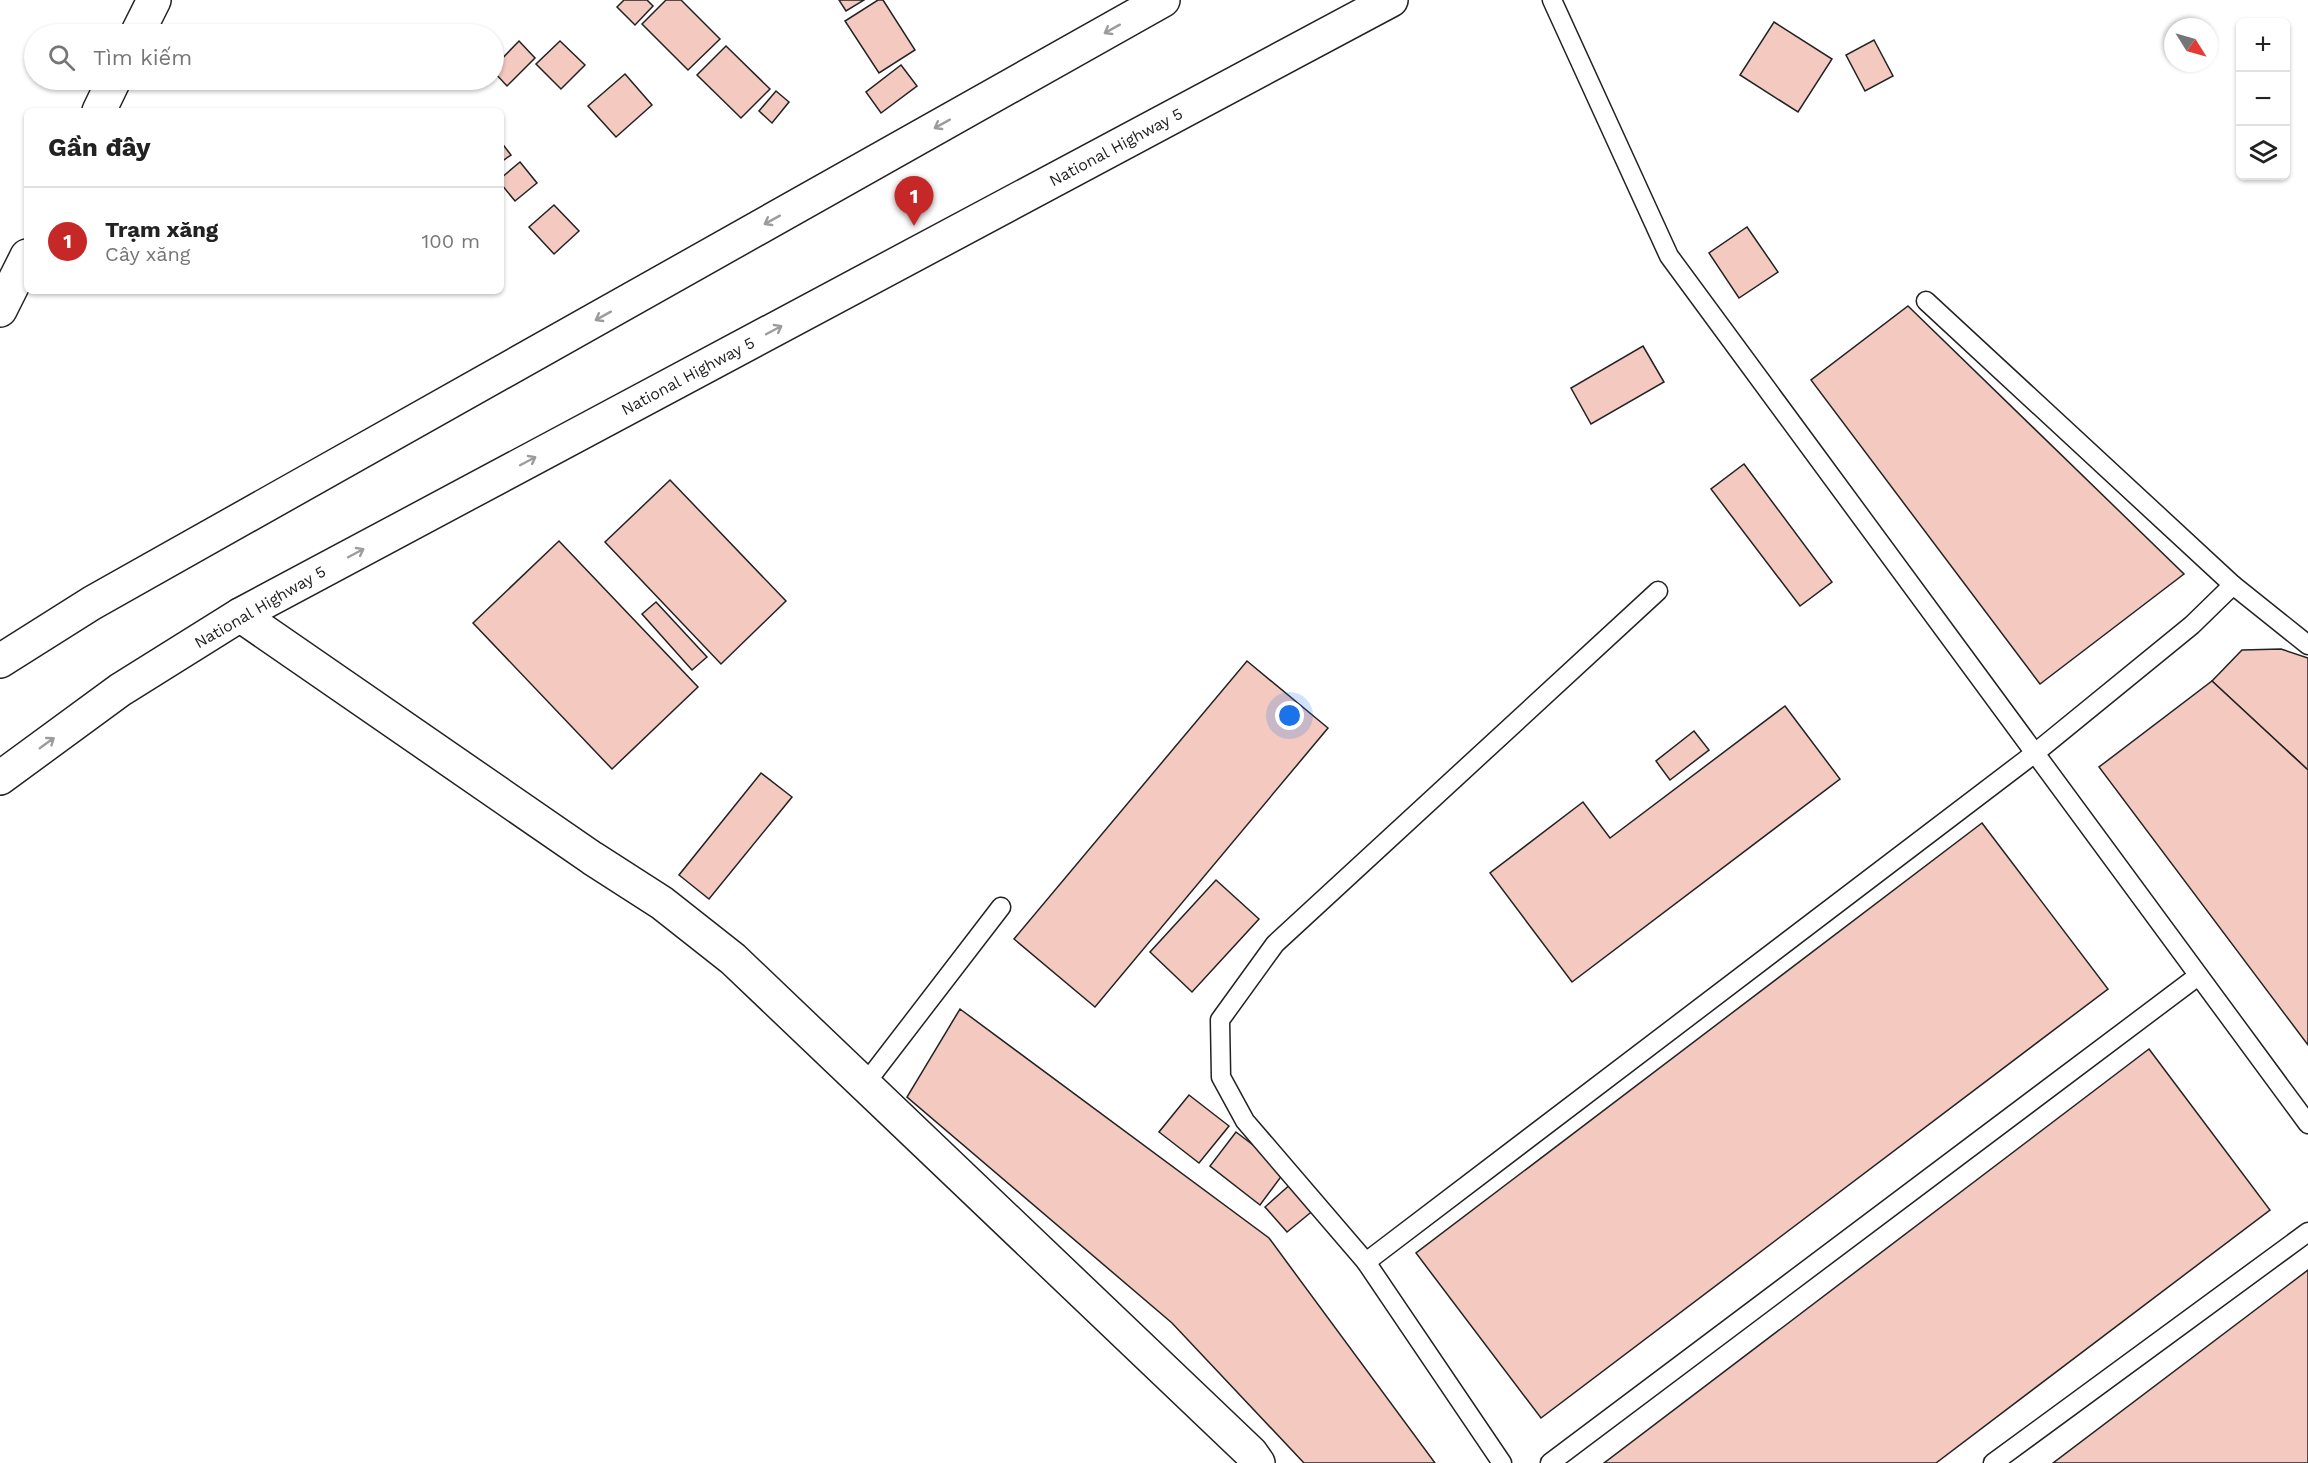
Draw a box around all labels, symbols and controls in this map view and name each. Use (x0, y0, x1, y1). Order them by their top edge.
north arrow (2164, 18, 2218, 72)
map controls (2236, 18, 2290, 180)
button: + (2236, 18, 2290, 72)
one-way arrow (1104, 23, 1121, 35)
search box (24, 24, 504, 90)
icon: search (45, 41, 78, 74)
text: Tìm kiếm (93, 45, 192, 70)
button: − (2236, 72, 2290, 126)
street label: National Highway 5 (1046, 104, 1186, 190)
one-way arrow (934, 119, 951, 131)
button: layers (2236, 126, 2290, 180)
text: Gần đây (48, 132, 151, 162)
pin: 1 (894, 176, 934, 226)
one-way arrow (764, 215, 782, 226)
text: Trạm xăng (105, 217, 218, 242)
text: 1 (63, 229, 72, 253)
text: 100 m (421, 229, 480, 253)
text: Cây xăng (105, 242, 190, 266)
one-way arrow (594, 311, 612, 322)
one-way arrow (765, 324, 782, 336)
street label: National Highway 5 (618, 333, 758, 419)
one-way arrow (519, 455, 536, 467)
one-way arrow (347, 547, 364, 559)
street label: National Highway 5 (191, 562, 329, 652)
your location (1275, 701, 1304, 730)
one-way arrow (39, 737, 55, 749)

